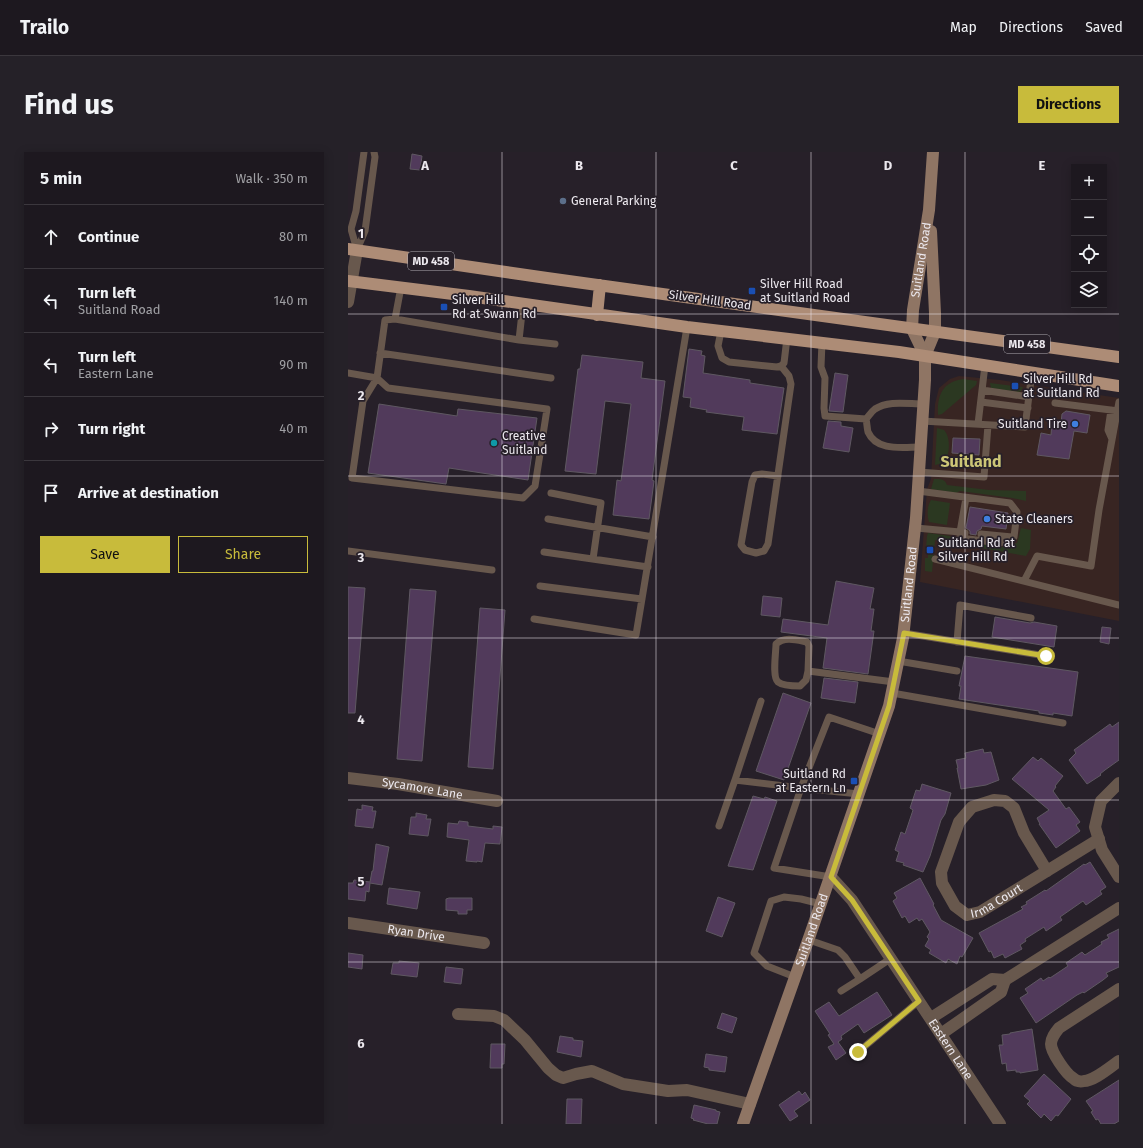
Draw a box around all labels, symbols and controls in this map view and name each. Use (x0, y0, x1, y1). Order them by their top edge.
text: Trailo (20, 16, 69, 39)
text: Map (950, 19, 977, 36)
text: Directions (999, 19, 1063, 36)
text: Saved (1085, 19, 1123, 36)
button: Directions (1018, 86, 1119, 123)
text: Find us (24, 88, 114, 121)
text: A (420, 158, 429, 173)
text: B (575, 158, 583, 173)
text: C (730, 158, 738, 173)
text: D (884, 158, 893, 173)
text: E (1039, 158, 1046, 173)
map controls (1071, 164, 1107, 308)
button: + (1071, 164, 1107, 200)
text: 5 min (40, 168, 82, 189)
text: Walk · 350 m (235, 171, 308, 186)
place label: General Parking (571, 194, 657, 208)
marker: General Parking (558, 196, 568, 206)
button: − (1071, 200, 1107, 236)
street label: Suitland Road (908, 221, 934, 299)
icon: ahead (40, 226, 62, 248)
text: 1 (358, 226, 364, 241)
text: Continue (78, 228, 139, 246)
text: 80 m (279, 229, 308, 244)
button: locate (1071, 236, 1107, 272)
road number: MD 458 (408, 252, 454, 270)
button: layers (1071, 272, 1107, 308)
place label: Silver Hill Road at Suitland Road (760, 277, 850, 305)
text: Turn left (78, 284, 136, 302)
marker: Silver Hill Road at Suitland Road (747, 286, 757, 296)
street label: Silver Hill Road (668, 287, 752, 313)
icon: left (40, 290, 62, 312)
text: 140 m (274, 293, 308, 308)
place label: Silver Hill Rd at Swann Rd (452, 293, 537, 321)
text: Suitland Road (78, 302, 161, 317)
marker: Silver Hill Rd at Swann Rd (439, 302, 449, 312)
road number: MD 458 (1004, 335, 1050, 353)
text: Turn left (78, 348, 136, 366)
icon: left (40, 354, 62, 376)
text: 90 m (279, 357, 308, 372)
text: Eastern Lane (78, 366, 154, 381)
place label: Silver Hill Rd at Suitland Rd (1023, 372, 1100, 400)
marker: Silver Hill Rd at Suitland Rd (1010, 381, 1020, 391)
text: 2 (358, 388, 365, 403)
place label: Suitland Tire (998, 417, 1067, 431)
icon: right (40, 418, 62, 440)
marker: Suitland Tire (1070, 419, 1080, 429)
text: Turn right (78, 420, 145, 438)
text: 40 m (279, 421, 308, 436)
place label: Creative Suitland (502, 429, 547, 457)
marker: Creative Suitland (489, 438, 499, 448)
district label: Suitland (940, 452, 1002, 471)
icon: arrive (40, 482, 62, 504)
text: Arrive at destination (78, 484, 219, 502)
place label: State Cleaners (995, 512, 1073, 526)
marker: State Cleaners (982, 514, 992, 524)
button: Save (40, 536, 170, 573)
button: Share (178, 536, 308, 573)
place label: Suitland Rd at Silver Hill Rd (938, 536, 1015, 564)
marker: Suitland Rd at Silver Hill Rd (925, 545, 935, 555)
street label: Suitland Road (898, 546, 920, 623)
text: 3 (357, 550, 365, 565)
route start (1037, 647, 1055, 665)
text: 4 (357, 712, 365, 727)
place label: Suitland Rd at Eastern Ln (775, 767, 846, 795)
street label: Sycamore Lane (381, 775, 464, 802)
marker: Suitland Rd at Eastern Ln (849, 776, 859, 786)
text: 5 (358, 874, 365, 889)
street label: Irma Court (969, 881, 1025, 921)
street label: Suitland Road (792, 891, 831, 968)
street label: Ryan Drive (387, 922, 446, 944)
street label: Eastern Lane (925, 1016, 976, 1082)
text: 6 (357, 1036, 365, 1051)
route end (849, 1043, 867, 1061)

